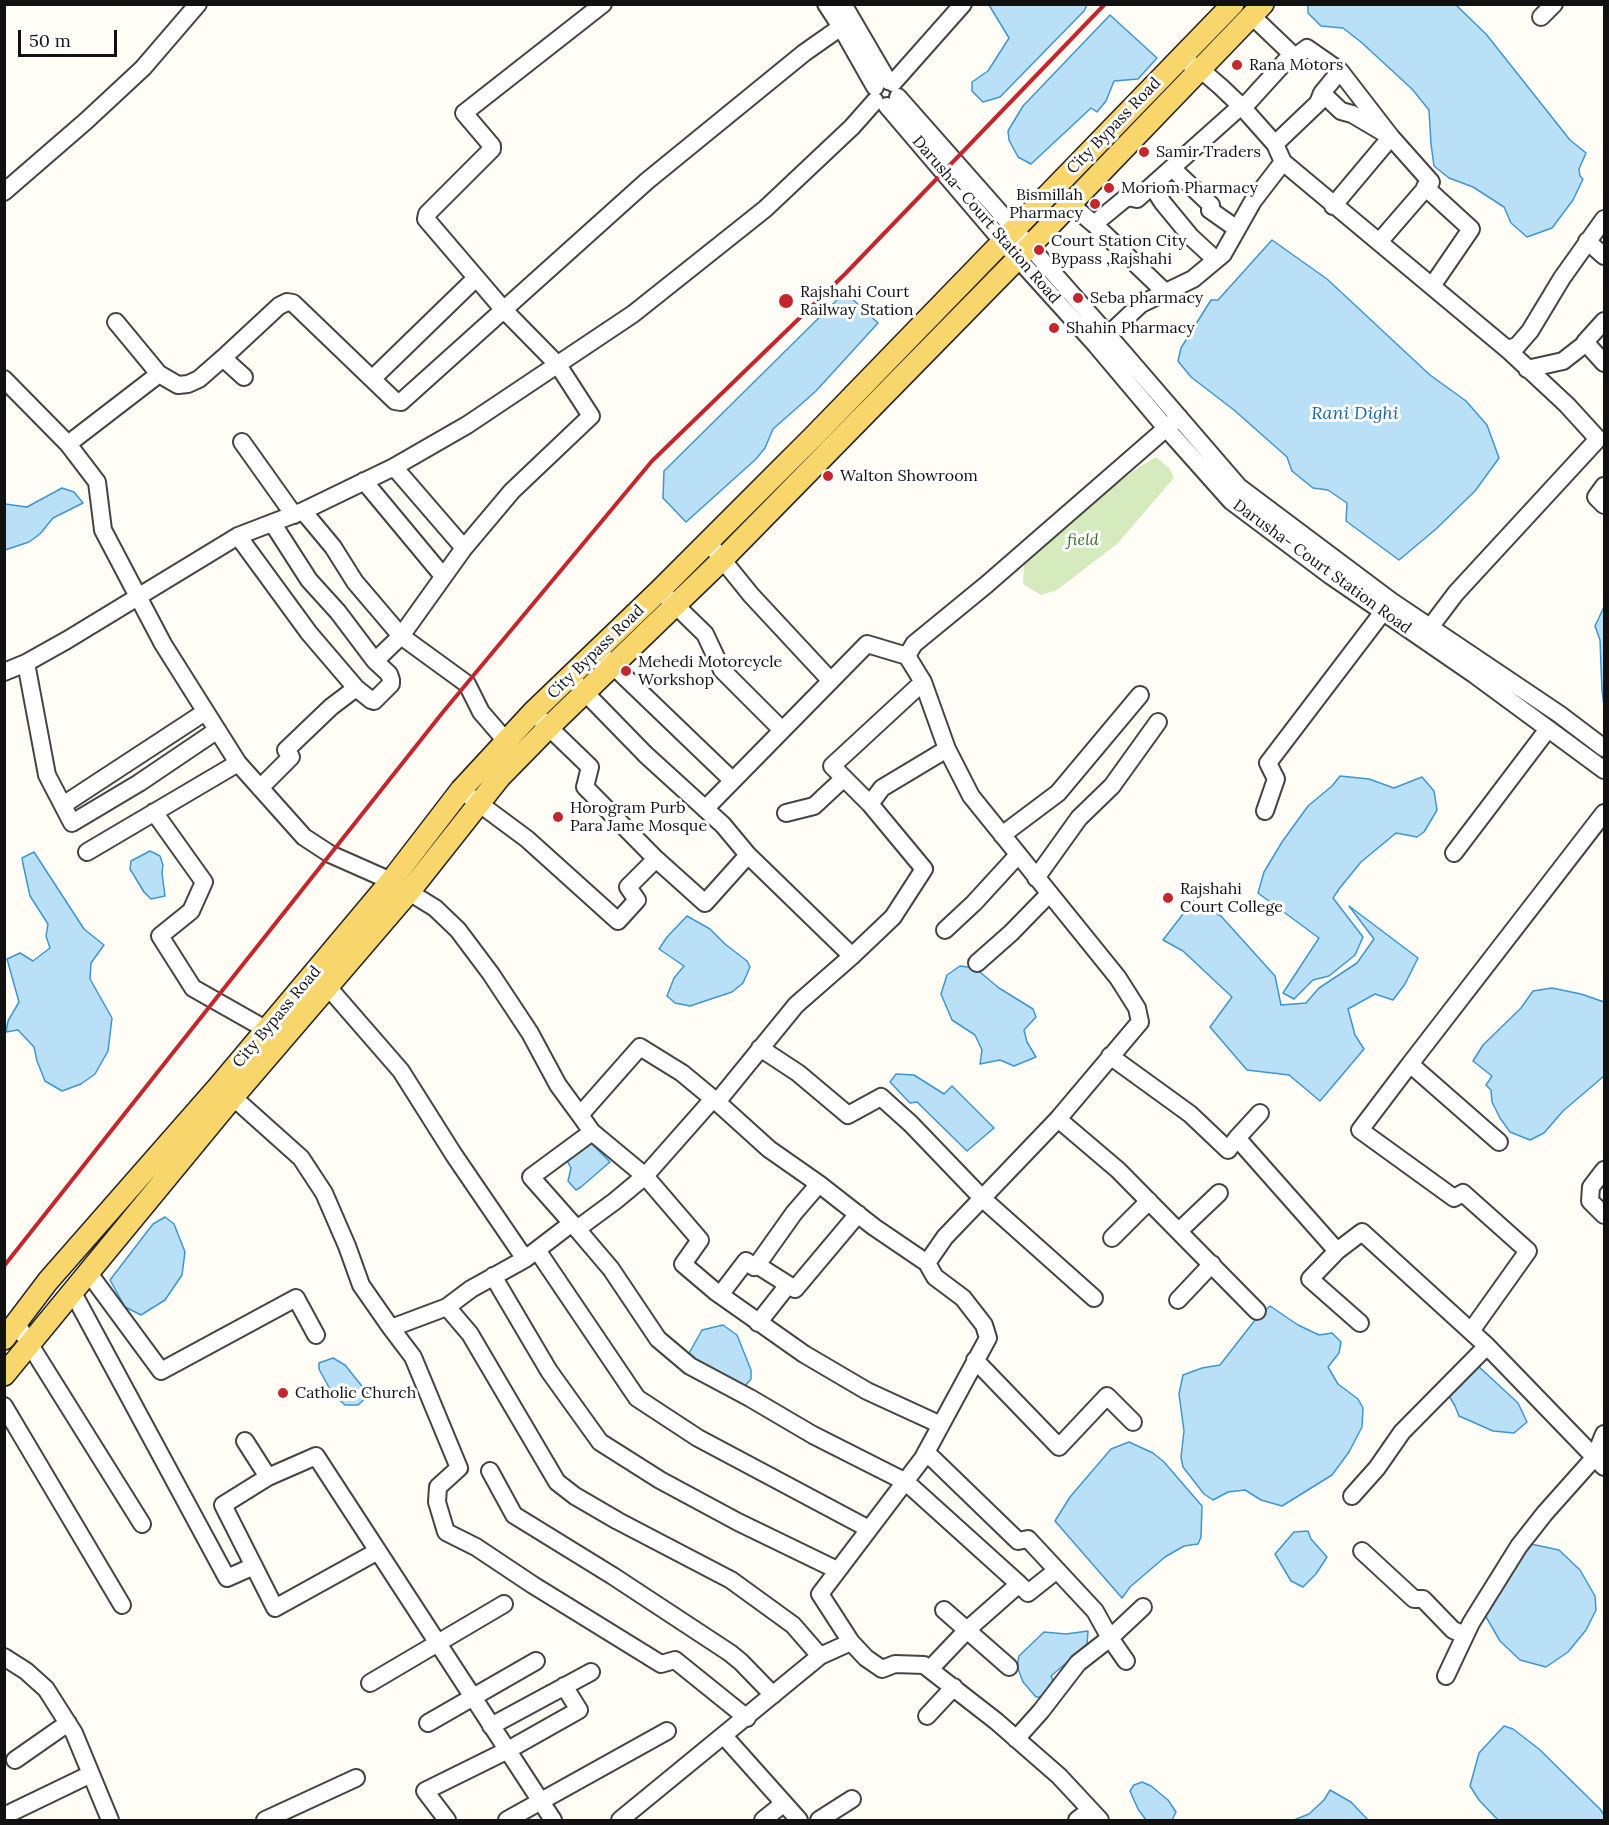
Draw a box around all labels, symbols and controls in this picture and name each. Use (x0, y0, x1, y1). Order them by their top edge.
scale bar (21, 18, 120, 56)
text: 50 m (29, 29, 71, 52)
place label: Rana Motors (1249, 55, 1343, 75)
marker: Rana Motors (1230, 58, 1244, 72)
street label: City Bypass Road (1063, 74, 1165, 178)
street label: Darusha- Court Station Road (908, 132, 1064, 308)
place label: Samir Traders (1156, 142, 1261, 162)
marker: Samir Traders (1137, 145, 1151, 159)
place label: Moriom Pharmacy (1121, 178, 1258, 198)
marker: Moriom Pharmacy (1102, 181, 1116, 195)
place label: Bismillah Pharmacy (1009, 185, 1083, 223)
marker: Bismillah Pharmacy (1088, 197, 1102, 211)
place label: Court Station City Bypass ,Rajshahi (1051, 231, 1186, 269)
marker: Court Station City Bypass ,Rajshahi (1032, 243, 1046, 257)
place label: Rajshahi Court Railway Station (800, 282, 914, 320)
place label: Seba pharmacy (1090, 288, 1203, 308)
marker: Seba pharmacy (1071, 291, 1085, 305)
marker: Rajshahi Court Railway Station (777, 292, 795, 310)
place label: Shahin Pharmacy (1066, 318, 1195, 338)
marker: Shahin Pharmacy (1047, 321, 1061, 335)
water label: Rani Dighi (1311, 403, 1399, 425)
place label: Walton Showroom (840, 466, 978, 486)
marker: Walton Showroom (821, 469, 835, 483)
street label: Darusha- Court Station Road (1229, 496, 1415, 638)
park label: field (1067, 530, 1099, 550)
street label: City Bypass Road (544, 601, 648, 703)
place label: Mehedi Motorcycle Workshop (638, 652, 782, 690)
marker: Mehedi Motorcycle Workshop (619, 664, 633, 678)
place label: Horogram Purb Para Jame Mosque (570, 798, 707, 836)
marker: Horogram Purb Para Jame Mosque (551, 810, 565, 824)
place label: Rajshahi Court College (1180, 879, 1283, 917)
marker: Rajshahi Court College (1161, 891, 1175, 905)
street label: City Bypass Road (229, 962, 325, 1072)
place label: Catholic Church (295, 1383, 416, 1403)
marker: Catholic Church (276, 1386, 290, 1400)

